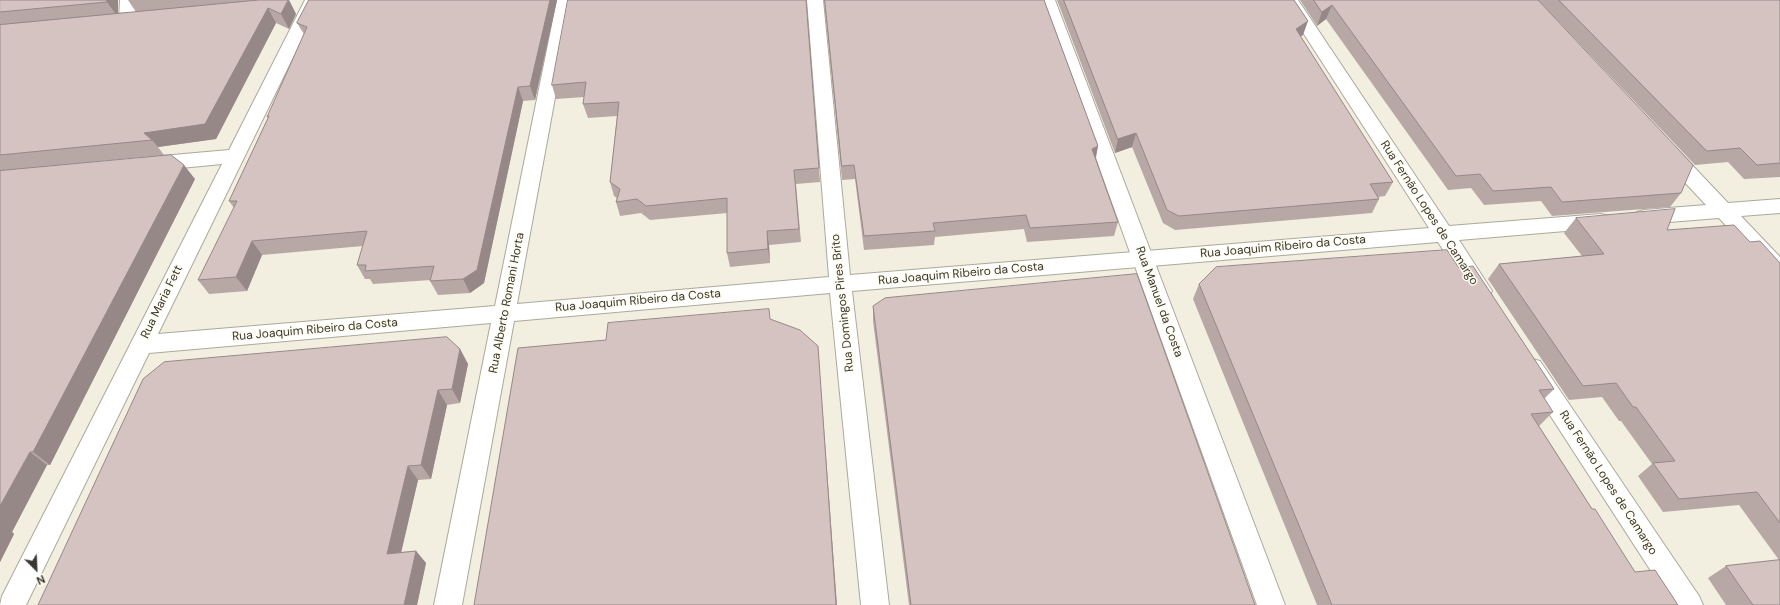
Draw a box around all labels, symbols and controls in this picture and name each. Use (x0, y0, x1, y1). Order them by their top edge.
street label: Rua Fernão Lopes de Camargo (1377, 138, 1481, 288)
street label: Rua Alberto Romani Horta (486, 231, 528, 375)
street label: Rua Domingos Pires Brito (829, 233, 857, 373)
street label: Rua Joaquim Ribeiro da Costa (1200, 233, 1366, 261)
street label: Rua Manuel da Costa (1132, 245, 1186, 359)
street label: Rua Joaquim Ribeiro da Costa (878, 260, 1044, 288)
street label: Rua Maria Fett (138, 263, 186, 341)
street label: Rua Joaquim Ribeiro da Costa (555, 287, 721, 315)
street label: Rua Joaquim Ribeiro da Costa (232, 316, 398, 344)
street label: Rua Fernão Lopes de Camargo (1556, 408, 1660, 558)
north arrow (16, 549, 56, 589)
text: N (34, 572, 47, 588)

